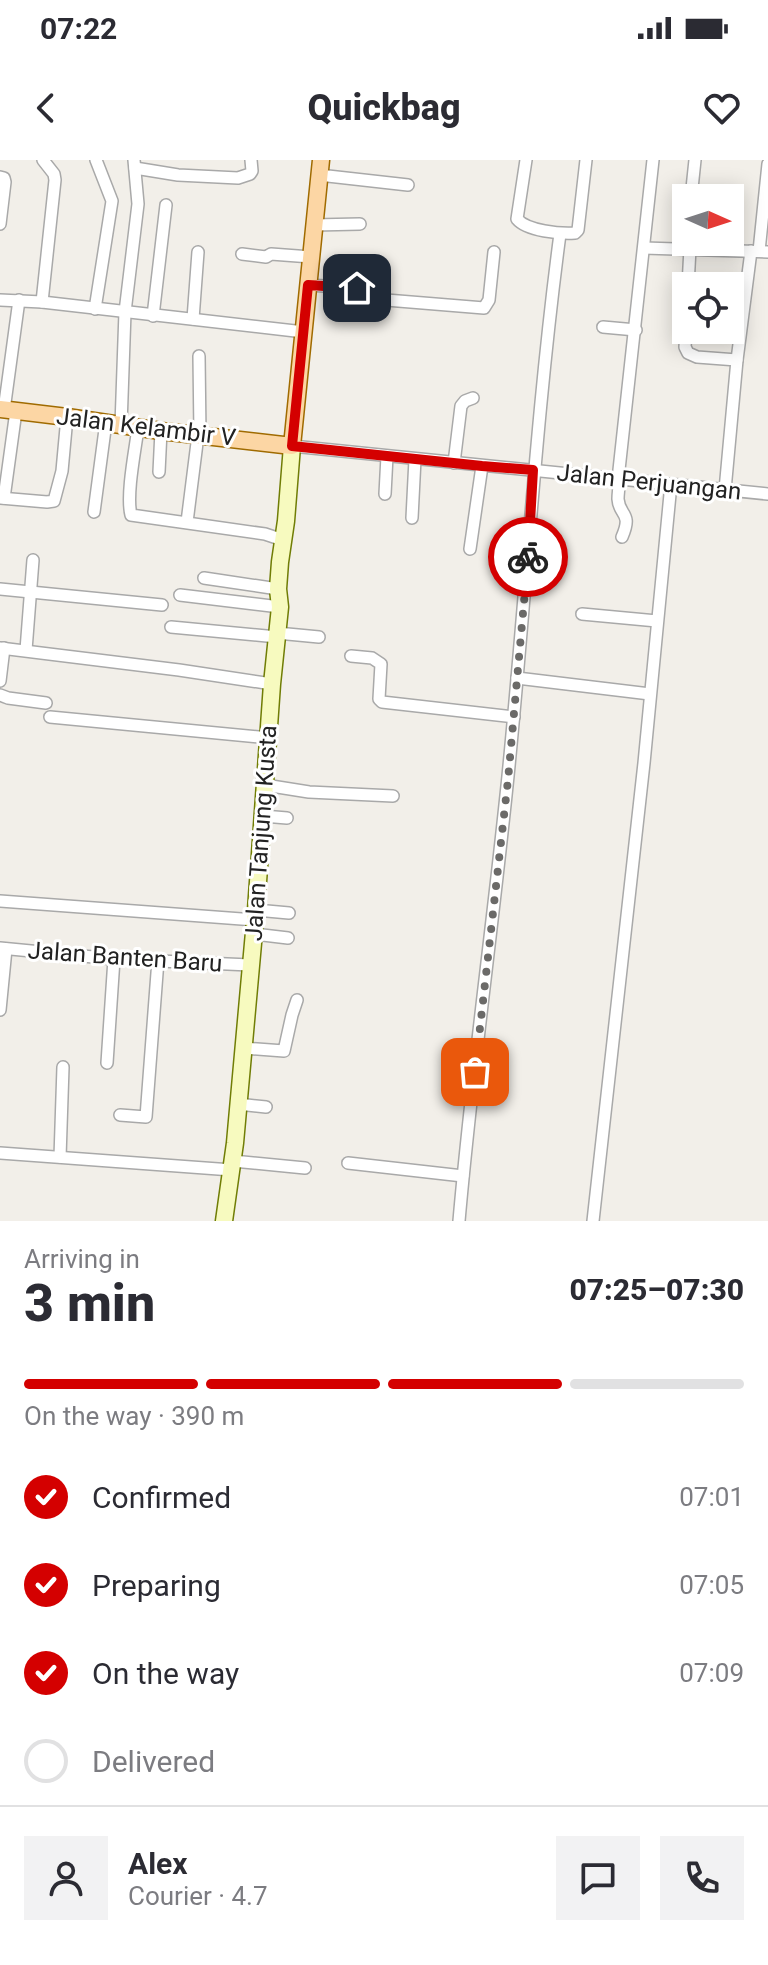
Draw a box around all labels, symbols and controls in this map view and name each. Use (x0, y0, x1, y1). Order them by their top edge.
text: 07:22 (40, 11, 117, 46)
icon: back (24, 86, 68, 130)
icon: heart (700, 86, 744, 130)
text: Quickbag (307, 87, 461, 129)
north arrow (672, 184, 744, 256)
map controls (672, 184, 744, 344)
pin (323, 254, 391, 322)
icon: home (335, 266, 379, 310)
button: locate (672, 272, 744, 344)
street label: Jalan Kelambir V (55, 402, 237, 452)
street label: Jalan Perjuangan (555, 458, 743, 506)
courier (488, 517, 568, 597)
icon: bike (506, 535, 550, 579)
street label: Jalan Tanjung Kusta (239, 724, 283, 942)
street label: Jalan Banten Baru (27, 936, 223, 978)
pin (441, 1038, 509, 1106)
icon: bag (453, 1050, 497, 1094)
text: Arriving in (24, 1244, 140, 1274)
text: 07:25–07:30 (569, 1272, 744, 1307)
text: 3 min (24, 1273, 155, 1334)
text: On the way · 390 m (24, 1401, 244, 1431)
icon: check (24, 1475, 68, 1519)
text: Confirmed (92, 1480, 231, 1515)
text: 07:01 (679, 1482, 744, 1512)
icon: check (24, 1563, 68, 1607)
text: Preparing (92, 1568, 221, 1603)
text: 07:05 (679, 1570, 744, 1600)
icon: check (24, 1651, 68, 1695)
text: On the way (92, 1656, 239, 1691)
text: 07:09 (679, 1658, 744, 1688)
text: Delivered (92, 1744, 215, 1779)
button: person (24, 1836, 108, 1920)
button: chat (556, 1836, 640, 1920)
button: phone (660, 1836, 744, 1920)
text: Alex (128, 1846, 188, 1881)
text: Courier · 4.7 (128, 1881, 268, 1911)

